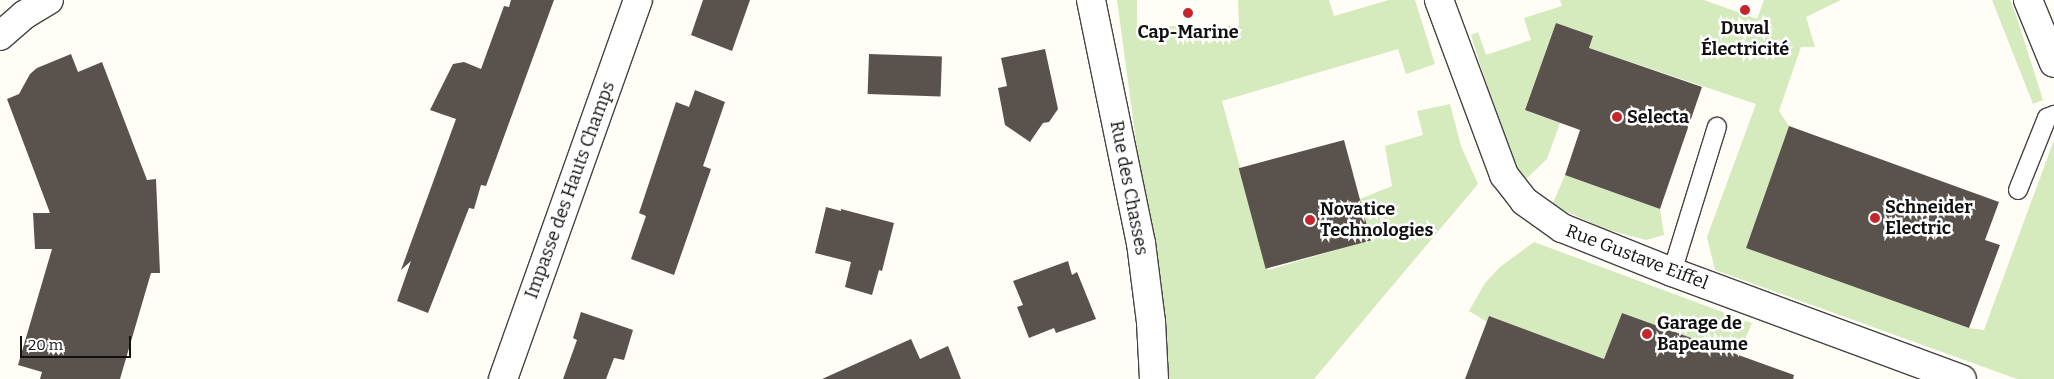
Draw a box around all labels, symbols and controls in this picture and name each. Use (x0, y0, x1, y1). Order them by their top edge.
marker: Duval Électricité (1739, 4, 1751, 16)
marker: Cap-Marine (1182, 7, 1194, 19)
place label: Duval Électricité (1701, 18, 1789, 60)
place label: Cap-Marine (1137, 21, 1239, 43)
street label: Impasse des Hauts Champs (521, 78, 619, 302)
place label: Selecta (1627, 106, 1689, 128)
marker: Selecta (1611, 111, 1623, 123)
street label: Rue des Chasses (1105, 119, 1153, 257)
place label: Schneider Electric (1885, 197, 1973, 240)
place label: Novatice Technologies (1320, 199, 1433, 242)
marker: Schneider Electric (1869, 212, 1881, 224)
marker: Novatice Technologies (1304, 214, 1316, 226)
street label: Rue Gustave Eiffel (1563, 220, 1711, 294)
place label: Garage de Bapeaume (1657, 313, 1748, 356)
scale bar (22, 326, 134, 358)
marker: Garage de Bapeaume (1641, 328, 1653, 340)
text: 20 m (28, 336, 63, 354)

